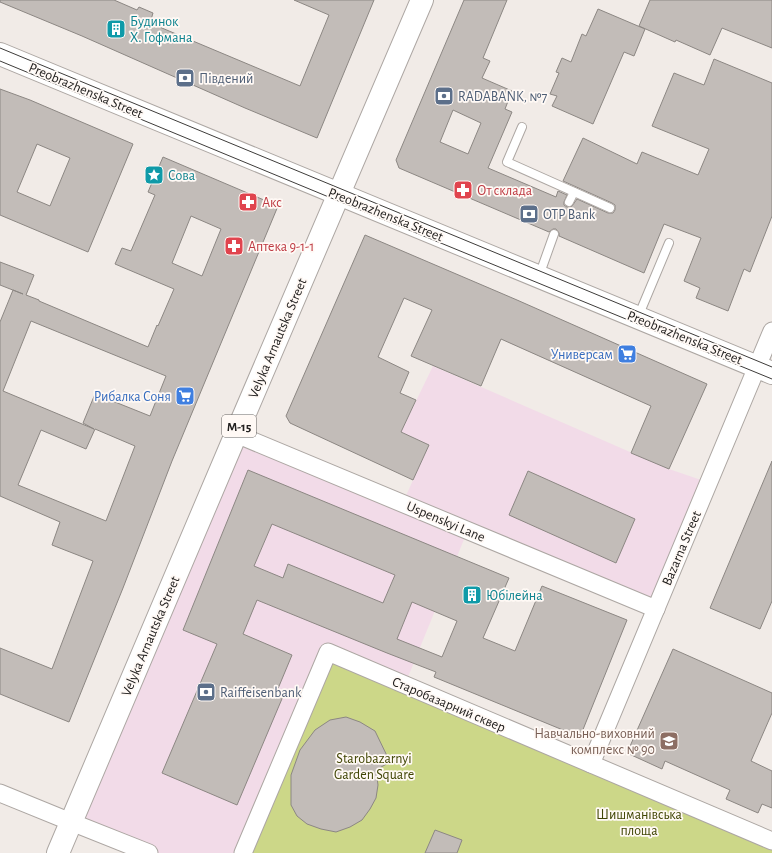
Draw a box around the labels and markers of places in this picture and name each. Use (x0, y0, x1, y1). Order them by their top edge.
place label: Будинок Х. Гофмана (130, 15, 193, 45)
building icon: Будинок Х. Гофмана (105, 18, 127, 40)
bank icon: Південий (174, 67, 196, 89)
place label: Південий (199, 72, 253, 86)
bank icon: RADABANK, №7 (433, 85, 455, 107)
place label: RADABANK, №7 (458, 90, 547, 104)
place icon: Сова (143, 164, 165, 186)
place label: Сова (168, 169, 196, 183)
pharmacy icon: От склада (452, 179, 474, 201)
place label: От склада (477, 184, 533, 198)
pharmacy icon: Акс (237, 191, 259, 213)
place label: Акс (262, 196, 282, 210)
bank icon: OTP Bank (518, 203, 540, 225)
place label: OTP Bank (543, 208, 596, 222)
pharmacy icon: Аптека 9-1-1 (223, 235, 245, 257)
place label: Аптека 9-1-1 (248, 240, 314, 254)
supermarket icon: Универсам (616, 343, 638, 365)
place label: Универсам (551, 348, 613, 362)
supermarket icon: Рибалка Соня (174, 385, 196, 407)
place label: Рибалка Соня (94, 390, 171, 404)
building icon: Юбілейна (461, 584, 483, 606)
place label: Юбілейна (486, 589, 543, 603)
bank icon: Raiffeisenbank (195, 681, 217, 703)
place label: Raiffeisenbank (220, 686, 302, 700)
place label: Навчально-виховний комплекс № 90 (534, 727, 655, 757)
school or university icon: Навчально-виховний комплекс № 90 (658, 730, 680, 752)

